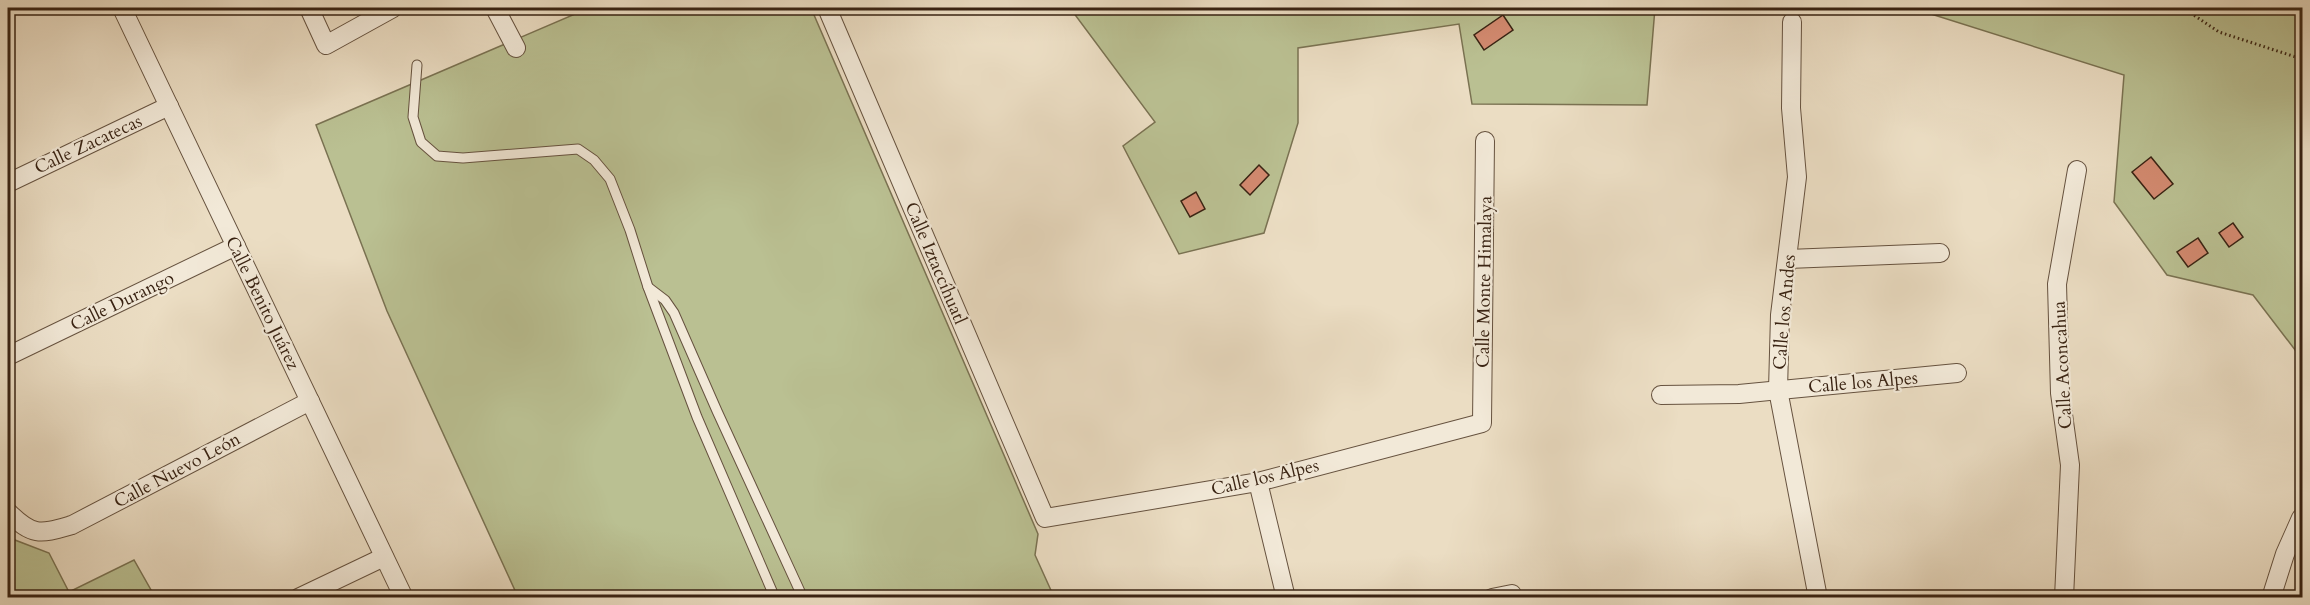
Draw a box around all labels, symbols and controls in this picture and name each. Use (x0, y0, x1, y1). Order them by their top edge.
street label: Calle Zacatecas (30, 109, 146, 180)
street label: Calle Monte Himalaya (1471, 196, 1499, 368)
street label: Calle Iztaccíhuatl (899, 198, 973, 329)
street label: Calle Benito Juárez (219, 232, 306, 374)
street label: Calle los Andes (1767, 253, 1802, 371)
street label: Calle Durango (66, 265, 179, 337)
street label: Calle Aconcahua (2047, 300, 2078, 430)
street label: Calle los Alpes (1807, 365, 1919, 400)
street label: Calle Nuevo León (110, 426, 246, 514)
street label: Calle los Alpes (1209, 453, 1322, 502)

